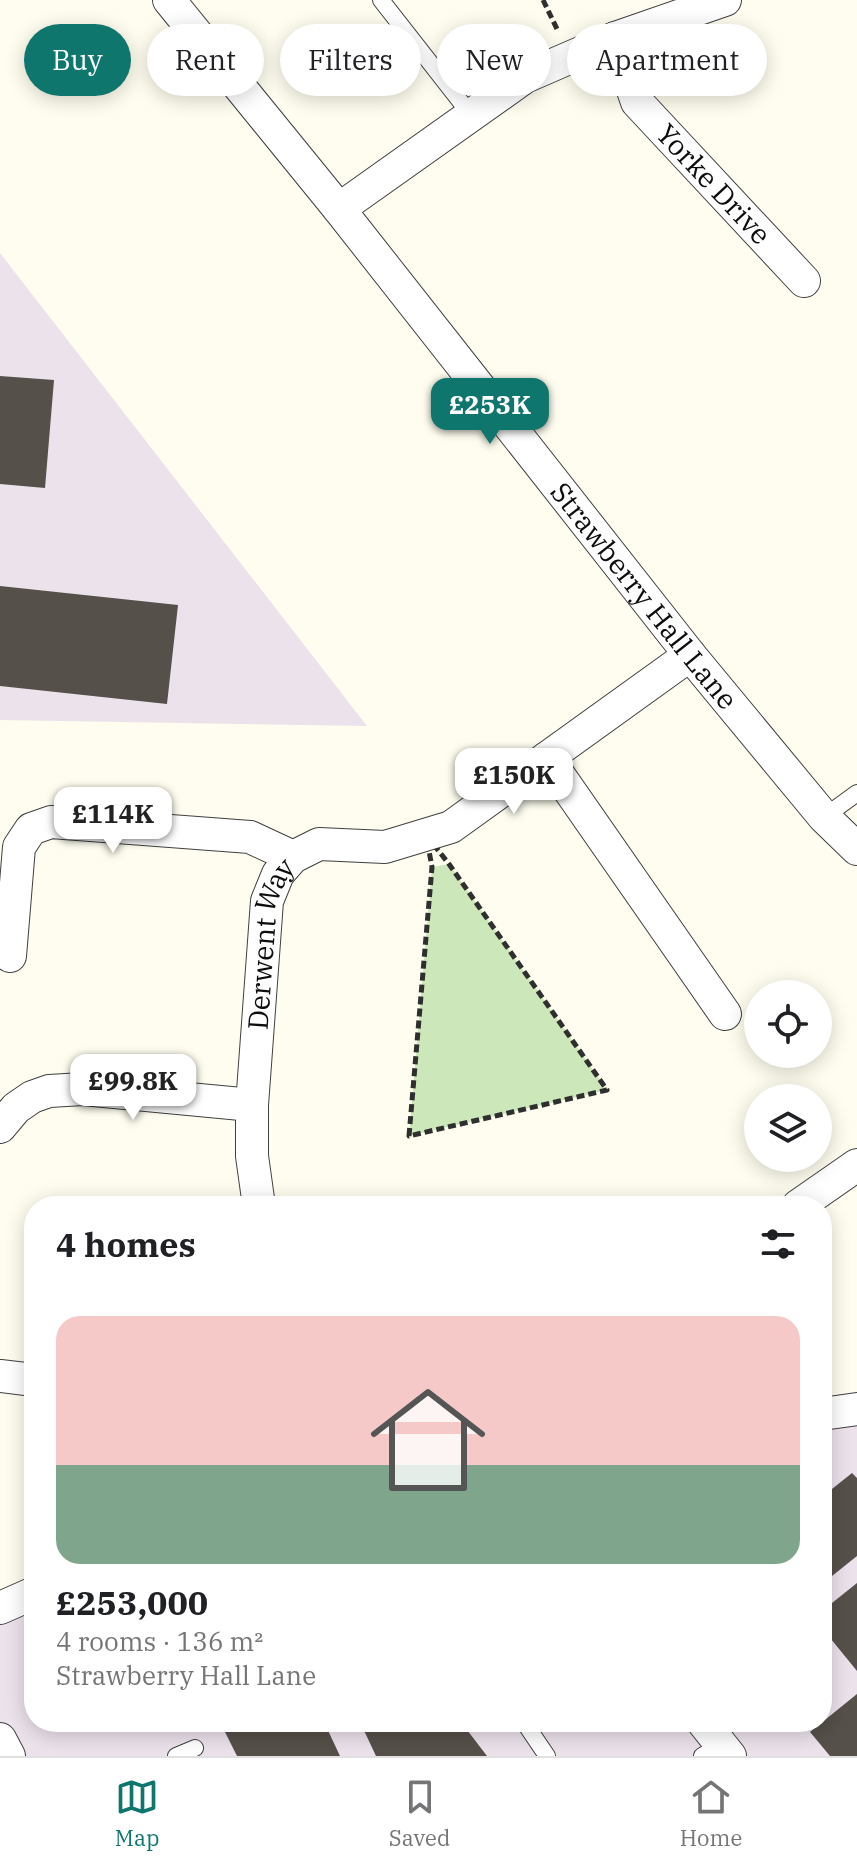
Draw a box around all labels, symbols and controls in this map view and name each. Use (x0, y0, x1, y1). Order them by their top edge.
chip: Buy (24, 24, 131, 96)
chip: Rent (147, 24, 264, 96)
chip: Filters (280, 24, 421, 96)
chip: New (437, 24, 551, 96)
chip: Apartment (567, 24, 767, 96)
street label: Yorke Drive (649, 116, 779, 252)
pin: £253K (434, 378, 546, 446)
text: £253K (449, 387, 531, 421)
street label: Strawberry Hall Lane (543, 474, 746, 717)
pin: £150K (458, 748, 570, 816)
text: £150K (473, 757, 555, 791)
pin: £114K (57, 787, 169, 855)
text: £114K (72, 796, 154, 830)
street label: Derwent Way (239, 849, 302, 1031)
map controls (744, 980, 832, 1172)
button: locate (744, 980, 832, 1068)
pin: £99.8K (68, 1054, 198, 1122)
text: £99.8K (88, 1063, 178, 1097)
button: layers (744, 1084, 832, 1172)
text: 4 homes (56, 1222, 196, 1266)
icon: filters (756, 1222, 800, 1266)
icon: home (356, 1368, 500, 1512)
text: £253,000 (56, 1580, 208, 1624)
text: 4 rooms · 136 m² (56, 1624, 263, 1658)
text: Strawberry Hall Lane (56, 1658, 316, 1692)
tab: Map (115, 1775, 159, 1852)
tab: Saved (389, 1775, 450, 1852)
tab: Home (680, 1775, 742, 1852)

